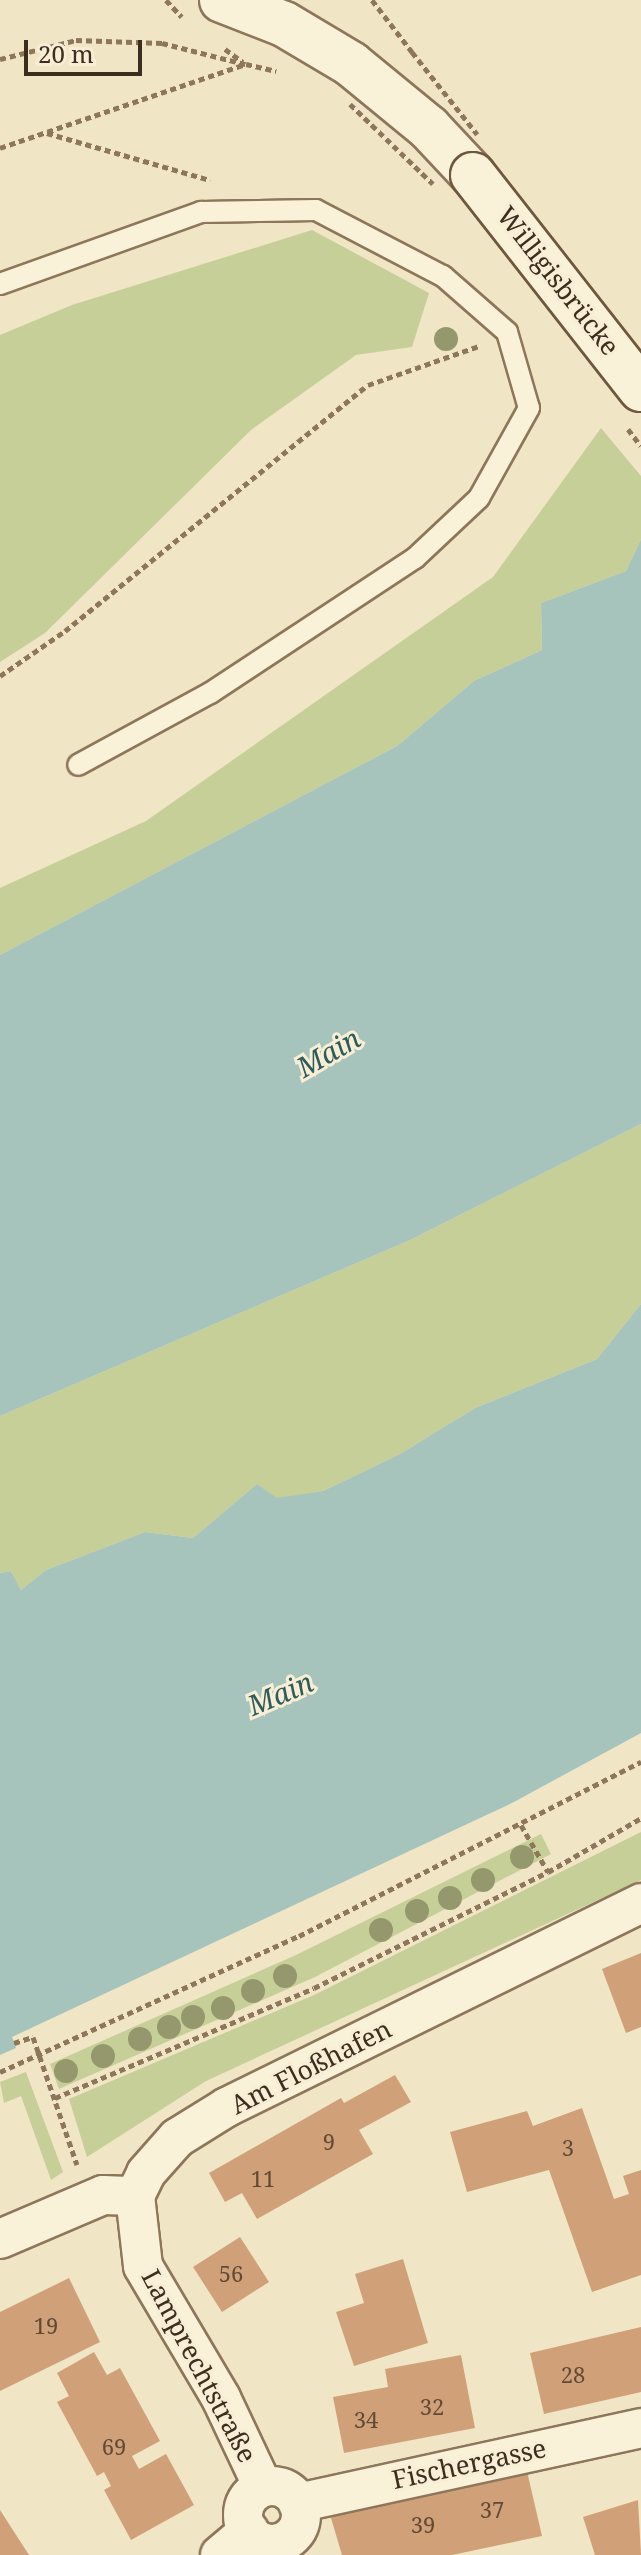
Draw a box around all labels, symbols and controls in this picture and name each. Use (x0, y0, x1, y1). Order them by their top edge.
scale bar (28, 24, 146, 74)
text: 20 m (38, 37, 94, 70)
street label: Willigisbrücke (490, 200, 626, 362)
water label: Main (290, 1021, 366, 1083)
water label: Main (242, 1664, 318, 1722)
street label: Am Floßhafen (225, 2013, 397, 2121)
house number: 9 (323, 2129, 335, 2155)
house number: 3 (562, 2135, 574, 2161)
house number: 11 (251, 2166, 275, 2192)
house number: 56 (219, 2261, 243, 2287)
street label: Lamprechtstraße (135, 2264, 263, 2468)
house number: 19 (34, 2313, 58, 2339)
house number: 28 (561, 2362, 585, 2388)
house number: 32 (420, 2394, 444, 2420)
house number: 34 (354, 2407, 378, 2433)
street label: Fischergasse (389, 2432, 549, 2496)
house number: 69 (102, 2434, 126, 2460)
house number: 37 (480, 2497, 504, 2523)
house number: 39 (411, 2512, 435, 2538)

